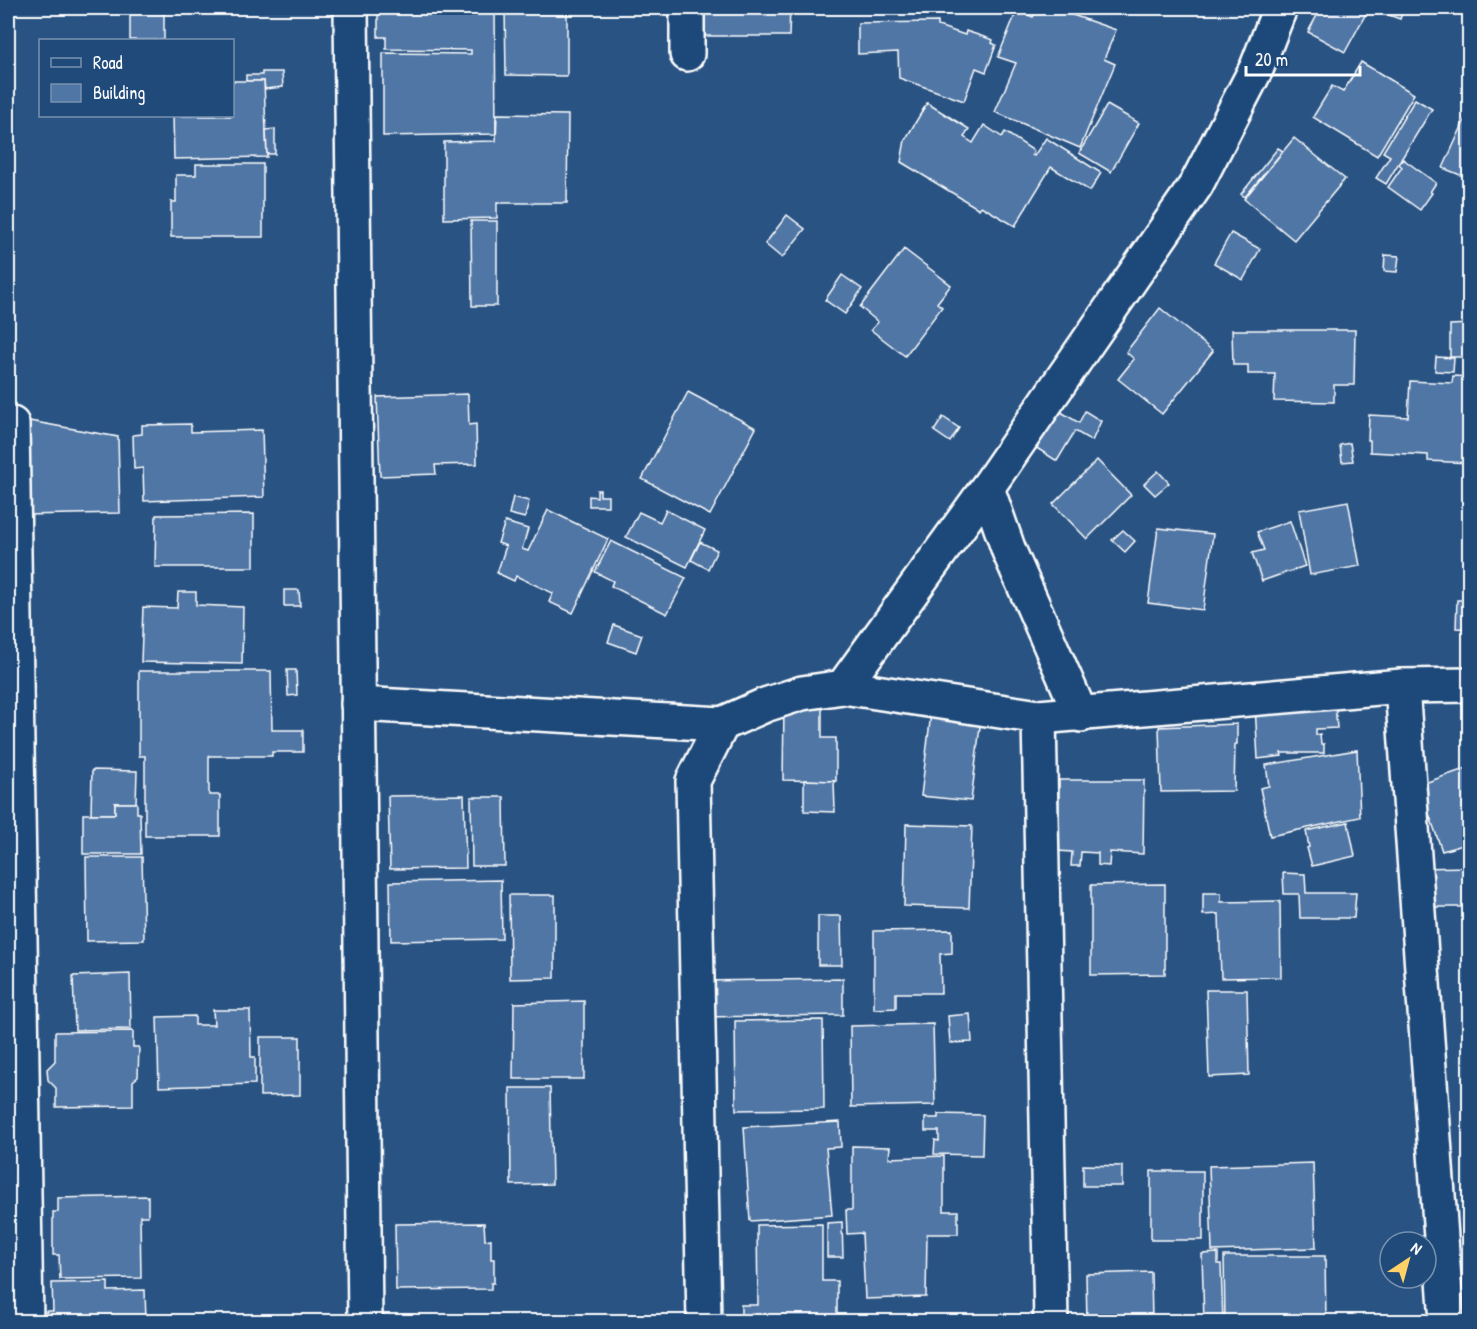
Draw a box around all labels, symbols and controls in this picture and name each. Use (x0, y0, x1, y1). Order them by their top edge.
legend (39, 39, 234, 117)
scale bar (1246, 39, 1360, 77)
text: 20 m (1255, 47, 1288, 72)
text: Road (93, 50, 123, 75)
text: Building (93, 80, 145, 105)
north arrow (1378, 1230, 1438, 1290)
text: N (1407, 1236, 1427, 1260)

